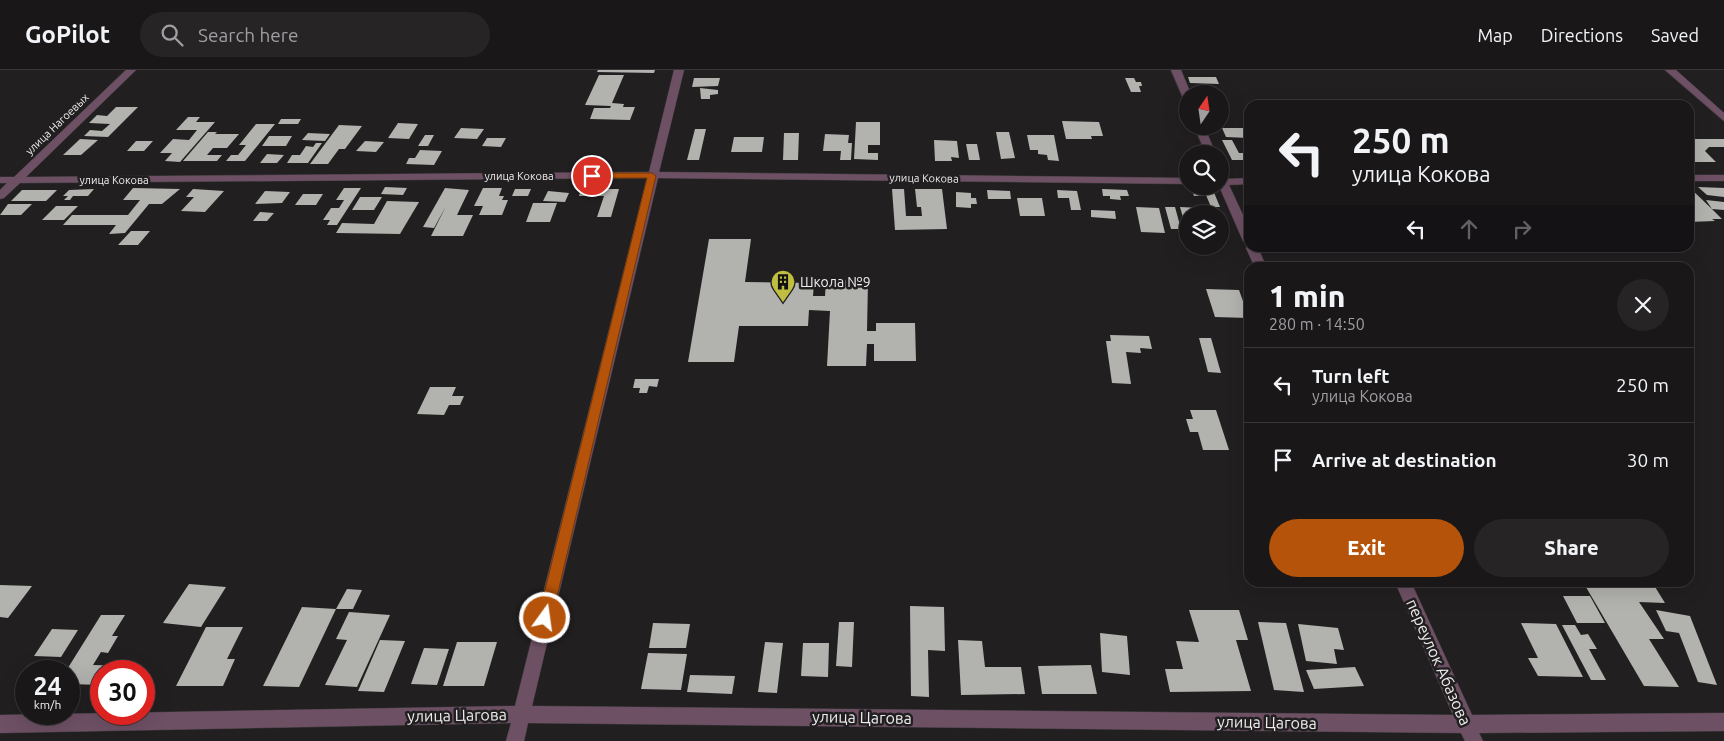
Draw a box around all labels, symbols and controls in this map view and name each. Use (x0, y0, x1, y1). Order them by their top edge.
search box (140, 12, 490, 57)
text: GoPilot (25, 21, 110, 48)
icon: search (158, 21, 186, 49)
text: Search here (198, 24, 298, 46)
text: Map (1477, 25, 1513, 45)
text: Directions (1541, 25, 1623, 45)
text: Saved (1651, 25, 1699, 45)
north arrow (1179, 85, 1229, 135)
map controls (1179, 85, 1229, 255)
street label: улица Нагоевых (23, 91, 91, 157)
icon: left (1269, 120, 1334, 185)
text: 250 m (1352, 120, 1450, 160)
button: search (1179, 145, 1229, 195)
pin (571, 155, 613, 197)
text: улица Кокова (1352, 161, 1490, 186)
icon: arrive (578, 162, 606, 190)
street label: улица Кокова (484, 170, 554, 182)
street label: улица Кокова (889, 171, 959, 185)
street label: улица Кокова (79, 174, 149, 186)
button: layers (1179, 205, 1229, 255)
icon: left (1402, 215, 1430, 243)
icon: ahead (1455, 215, 1483, 243)
icon: right (1508, 215, 1536, 243)
building icon: Школа №9 (770, 269, 796, 303)
place label: Школа №9 (800, 274, 871, 290)
text: 1 min (1269, 279, 1345, 313)
button: close (1617, 279, 1669, 331)
text: 280 m · 14:50 (1269, 315, 1365, 333)
text: Turn left (1312, 365, 1390, 387)
icon: left (1269, 371, 1297, 399)
text: 250 m (1616, 374, 1669, 396)
text: улица Кокова (1312, 387, 1413, 405)
icon: arrive (1269, 446, 1297, 474)
text: Arrive at destination (1312, 449, 1497, 471)
text: 30 m (1627, 449, 1669, 471)
button: Exit (1269, 519, 1464, 577)
button: Share (1474, 519, 1669, 577)
position arrow (518, 591, 570, 643)
street label: переулок Абазова (1403, 596, 1475, 728)
speed limit sign: 30 (90, 660, 155, 725)
text: 24 (33, 672, 62, 700)
text: km/h (34, 698, 61, 711)
street label: улица Цагова (407, 705, 507, 725)
street label: улица Цагова (812, 707, 912, 727)
street label: улица Цагова (1217, 712, 1317, 732)

